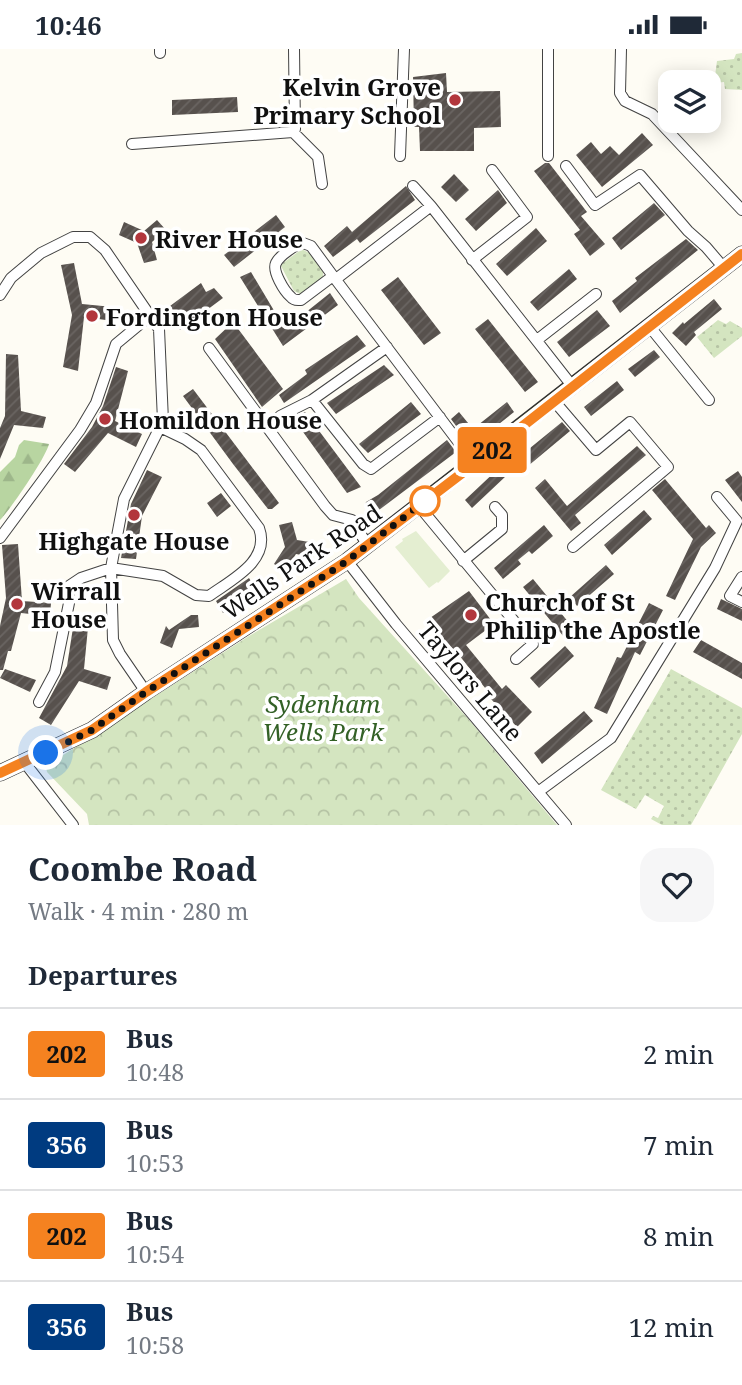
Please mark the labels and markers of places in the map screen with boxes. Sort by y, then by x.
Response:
place label: Kelvin Grove Primary School [253,70,442,131]
marker: Kelvin Grove Primary School [447,92,463,108]
place label: River House [155,222,303,255]
marker: River House [133,230,149,246]
place label: Fordington House [106,300,323,333]
marker: Fordington House [84,308,100,324]
place label: Homildon House [119,403,322,436]
marker: Homildon House [97,411,113,427]
unlabelled marker [410,486,440,516]
marker: Highgate House [126,507,142,523]
place label: Highgate House [39,524,229,557]
place label: Wirrall House [31,574,122,635]
place label: Church of St Philip the Apostle [485,585,701,646]
marker: Wirrall House [9,596,25,612]
marker: Church of St Philip the Apostle [463,607,479,623]

